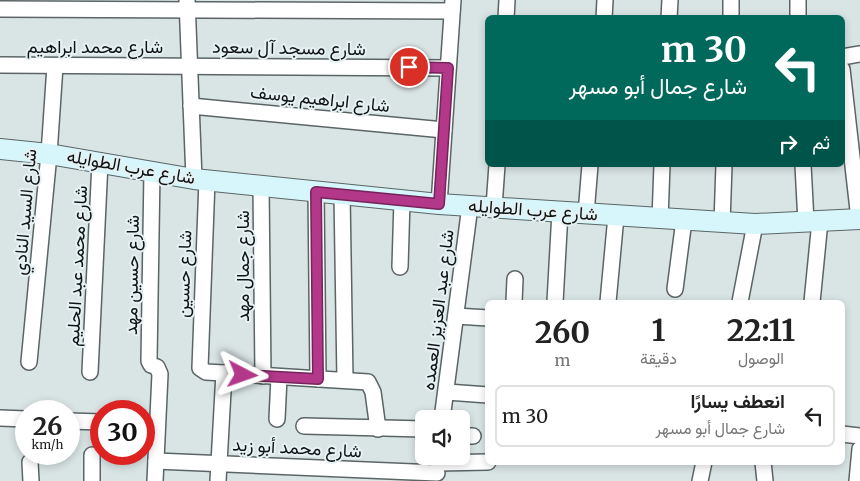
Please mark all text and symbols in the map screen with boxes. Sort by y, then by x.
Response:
text: 30 m [661,28,747,72]
street label: شارع محمد ابراهيم [27,35,163,59]
street label: شارع مسجد آل سعود [212,35,366,61]
icon: left [765,35,830,100]
pin [388,46,430,88]
icon: arrive [395,53,423,81]
text: شارع جمال أبو مسهر [569,72,747,100]
street label: شارع ابراهيم يوسف [249,80,391,118]
icon: right [774,130,802,158]
text: ثم [812,130,830,154]
street label: شارع عرب الطوايله [65,144,197,190]
street label: شارع السيد النادي [8,148,45,276]
street label: شارع محمد عبد الحليم [61,185,93,347]
street label: شارع عرب الطوايله [467,194,599,226]
street label: شارع جمال مهد [231,210,255,322]
street label: شارع حسين مهد [119,215,145,335]
street label: شارع عبد العزيز العمده [416,228,460,392]
street label: شارع حسين [170,230,198,318]
text: 1 [652,311,665,349]
text: 22:11 [727,311,795,349]
text: 260 [535,313,590,351]
position arrow [216,348,268,400]
text: دقيقة [640,348,677,368]
text: الوصول [738,348,784,368]
text: m [555,350,570,370]
text: انعطف يسارًا [691,389,785,413]
speed limit sign: 30 [90,400,155,465]
icon: left [800,402,828,430]
text: 30 m [502,404,548,428]
text: 26 [33,410,62,442]
map controls [415,410,470,465]
button: sound [415,410,470,465]
text: شارع جمال أبو مسهر [655,418,785,438]
street label: شارع محمد أبو زيد [232,433,362,463]
text: km/h [32,437,63,452]

